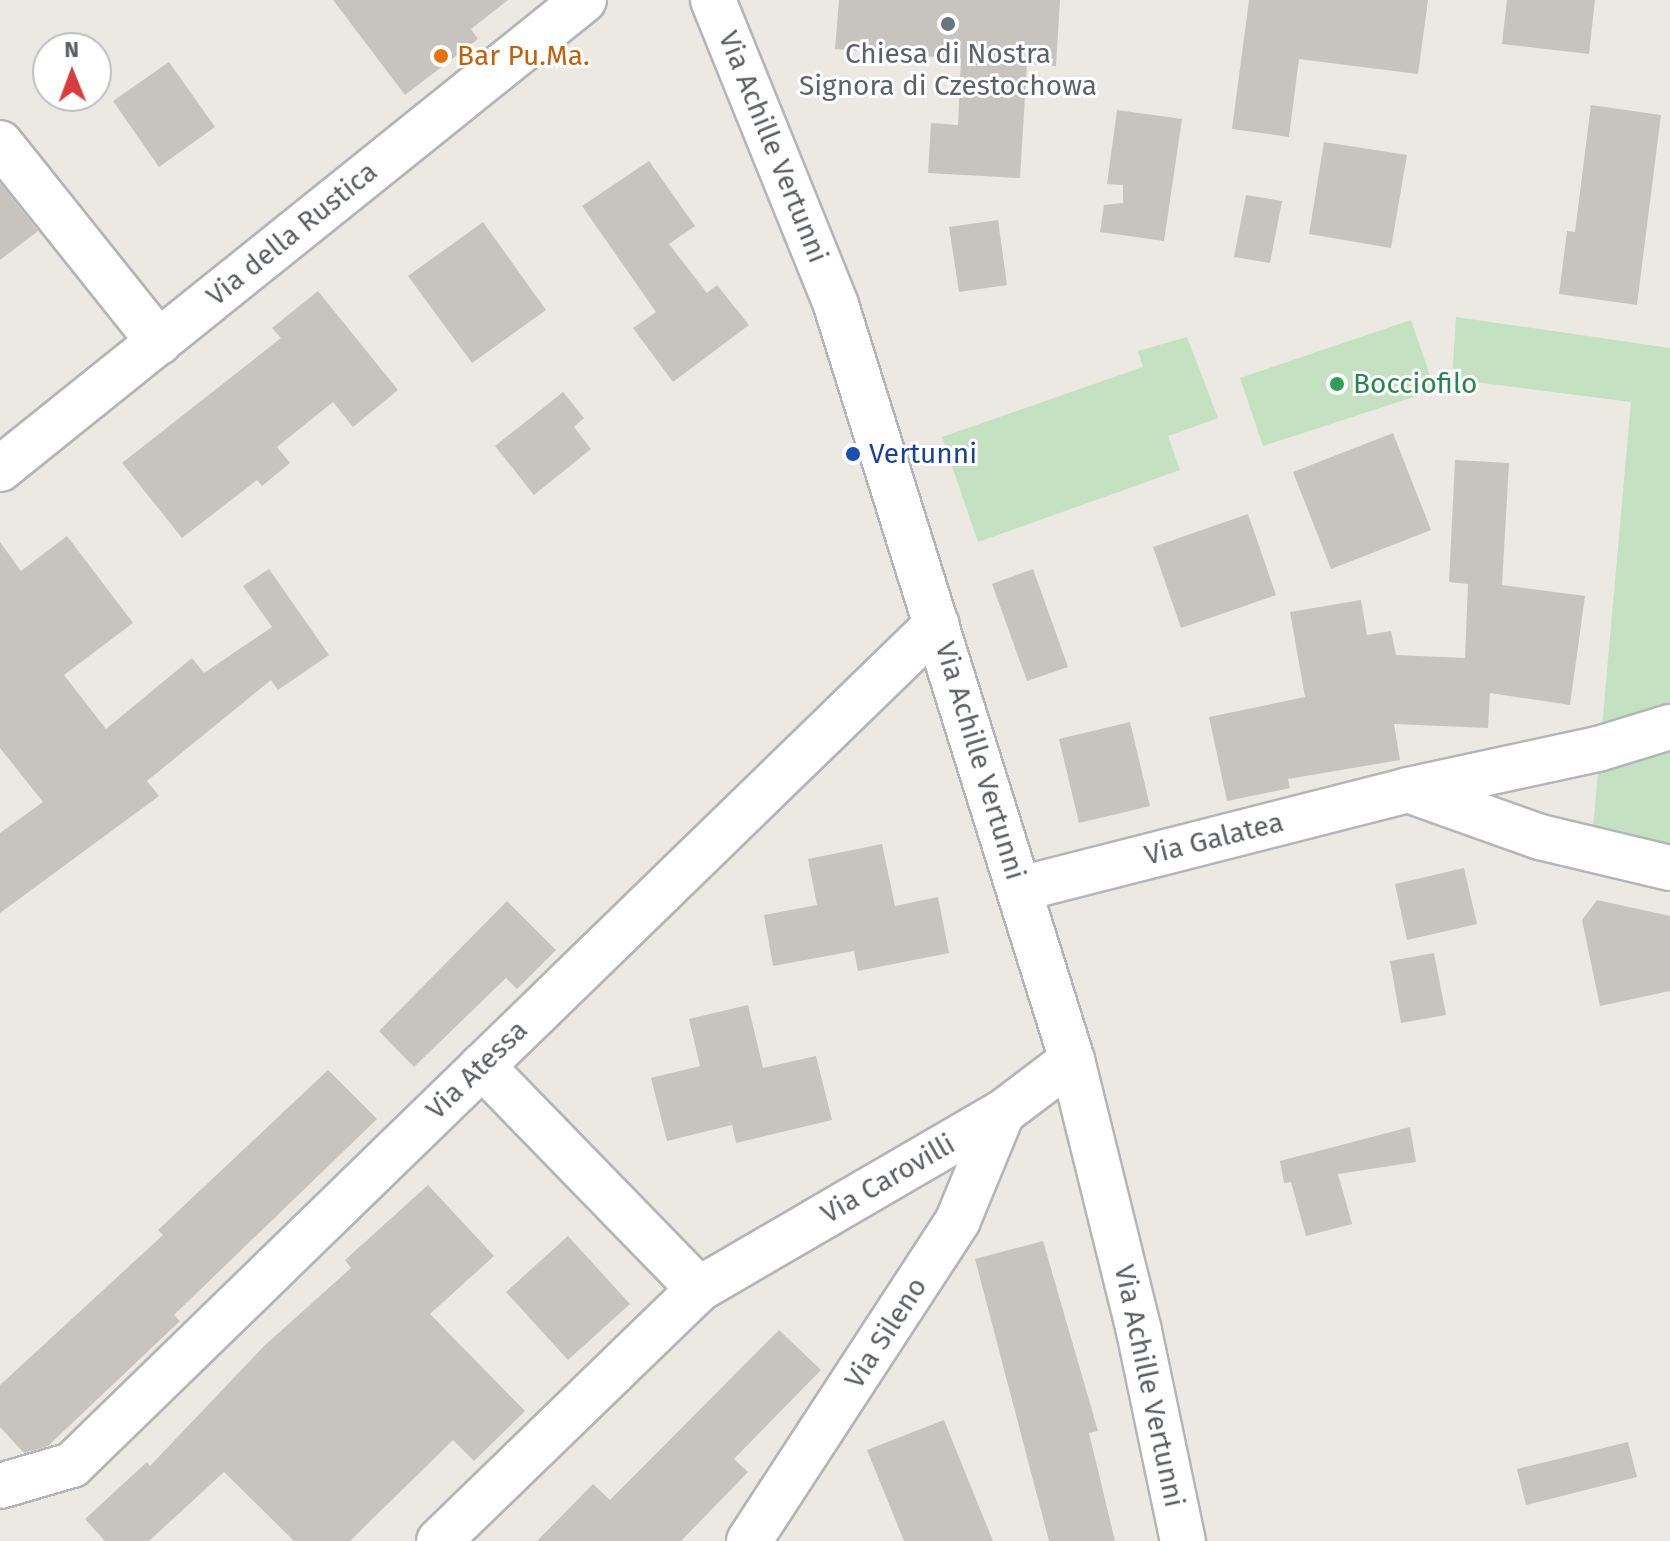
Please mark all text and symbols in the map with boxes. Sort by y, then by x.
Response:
marker: Chiesa di Nostra Signora di Czestochowa [939,15,957,33]
street label: Via Achille Vertunni [711,26,835,268]
north arrow [32,32,112,112]
text: N [64,36,79,63]
place label: Chiesa di Nostra Signora di Czestochowa [799,37,1097,103]
place label: Bar Pu.Ma. [457,39,590,73]
marker: Bar Pu.Ma. [432,47,450,65]
street label: Via della Rustica [200,155,384,313]
place label: Bocciofilo [1353,367,1477,401]
marker: Bocciofilo [1328,375,1346,393]
place label: Vertunni [869,437,977,471]
marker: Vertunni [844,445,862,463]
street label: Via Achille Vertunni [928,638,1032,884]
street label: Via Galatea [1141,806,1287,872]
street label: Via Atessa [419,1013,535,1127]
street label: Via Carovilli [815,1127,961,1231]
street label: Via Achille Vertunni [1107,1262,1191,1510]
street label: Via Sileno [838,1271,934,1395]

